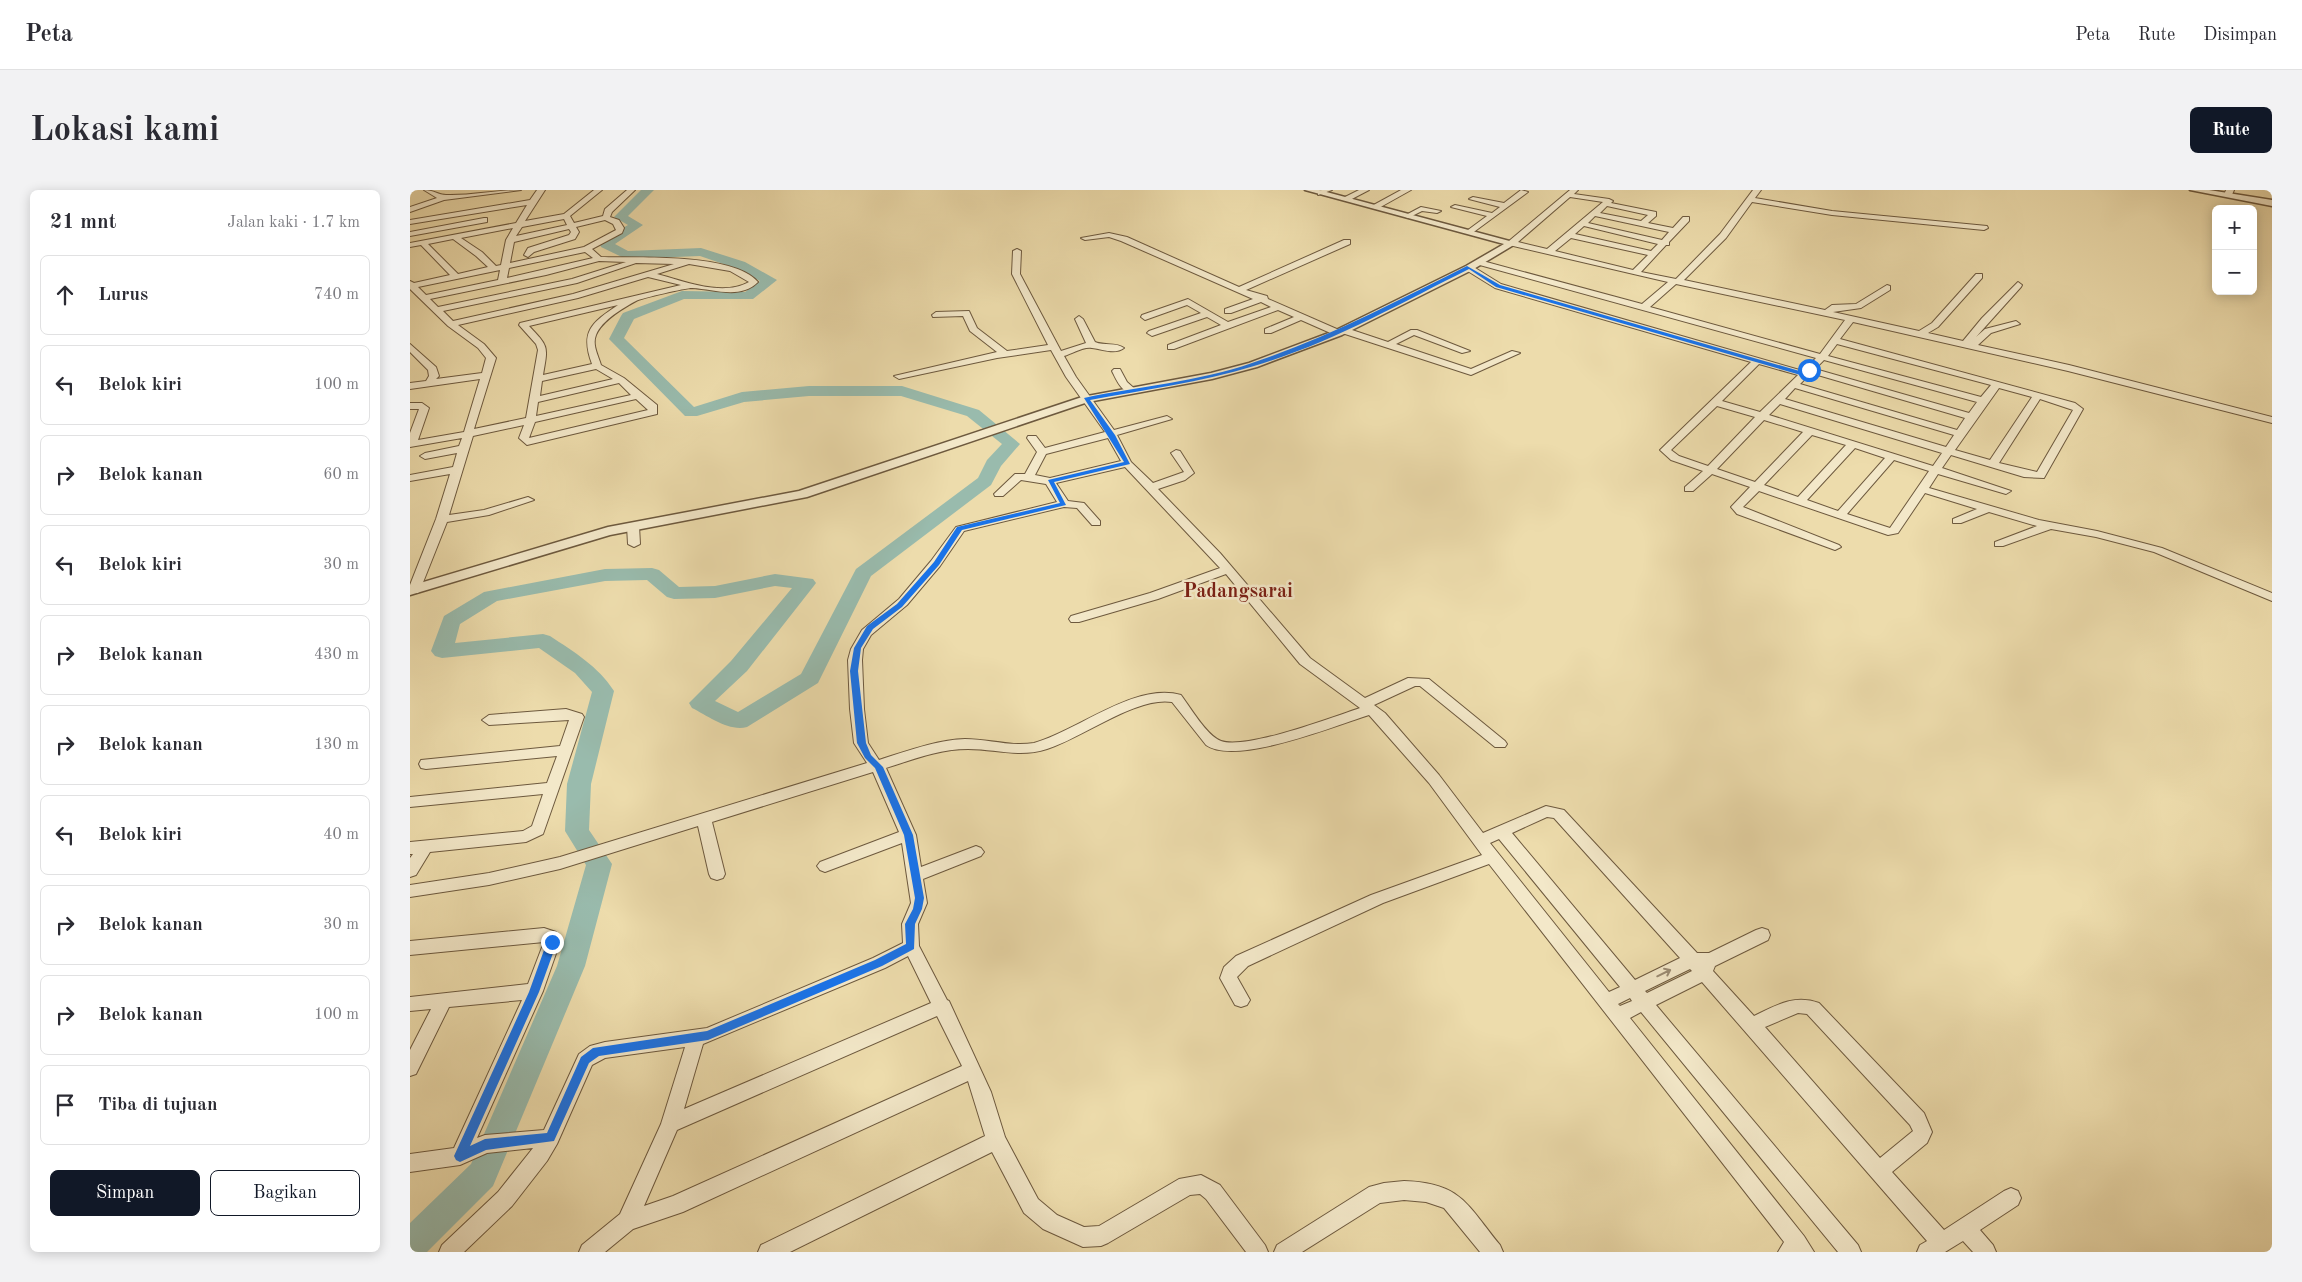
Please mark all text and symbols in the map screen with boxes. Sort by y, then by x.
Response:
text: Peta [25,23,73,47]
text: Peta [2075,26,2110,44]
text: Rute [2138,26,2175,44]
text: Disimpan [2203,26,2277,44]
button: Rute [2190,107,2272,153]
text: Lokasi kami [30,113,219,148]
map controls [2212,205,2257,295]
button: + [2212,205,2257,250]
text: 21 mnt [50,212,116,233]
text: Jalan kaki · 1.7 km [227,215,360,231]
button: − [2212,250,2257,295]
icon: ahead [51,281,79,309]
text: Lurus [98,286,148,305]
text: 740 m [314,287,359,303]
route start [1798,359,1821,382]
icon: left [51,371,79,399]
text: Belok kiri [98,376,182,395]
text: 100 m [314,377,359,393]
icon: right [51,461,79,489]
text: Belok kanan [98,466,203,485]
text: 60 m [323,467,359,483]
icon: left [51,551,79,579]
text: Belok kiri [98,556,182,575]
text: 30 m [323,557,359,573]
district label: Padangsarai [1183,582,1293,602]
icon: right [51,641,79,669]
text: Belok kanan [98,646,203,665]
text: 430 m [314,647,359,663]
icon: right [51,731,79,759]
text: Belok kanan [98,736,203,755]
text: 130 m [314,737,359,753]
icon: left [51,821,79,849]
text: Belok kiri [98,826,182,845]
text: 40 m [323,827,359,843]
icon: right [51,911,79,939]
text: Belok kanan [98,916,203,935]
text: 30 m [323,917,359,933]
route end [541,931,564,954]
one-way arrow [1656,968,1671,977]
icon: right [51,1001,79,1029]
text: Belok kanan [98,1006,203,1025]
text: 100 m [314,1007,359,1023]
icon: arrive [51,1091,79,1119]
text: Tiba di tujuan [98,1096,218,1115]
button: Simpan [50,1170,200,1216]
button: Bagikan [210,1170,360,1216]

